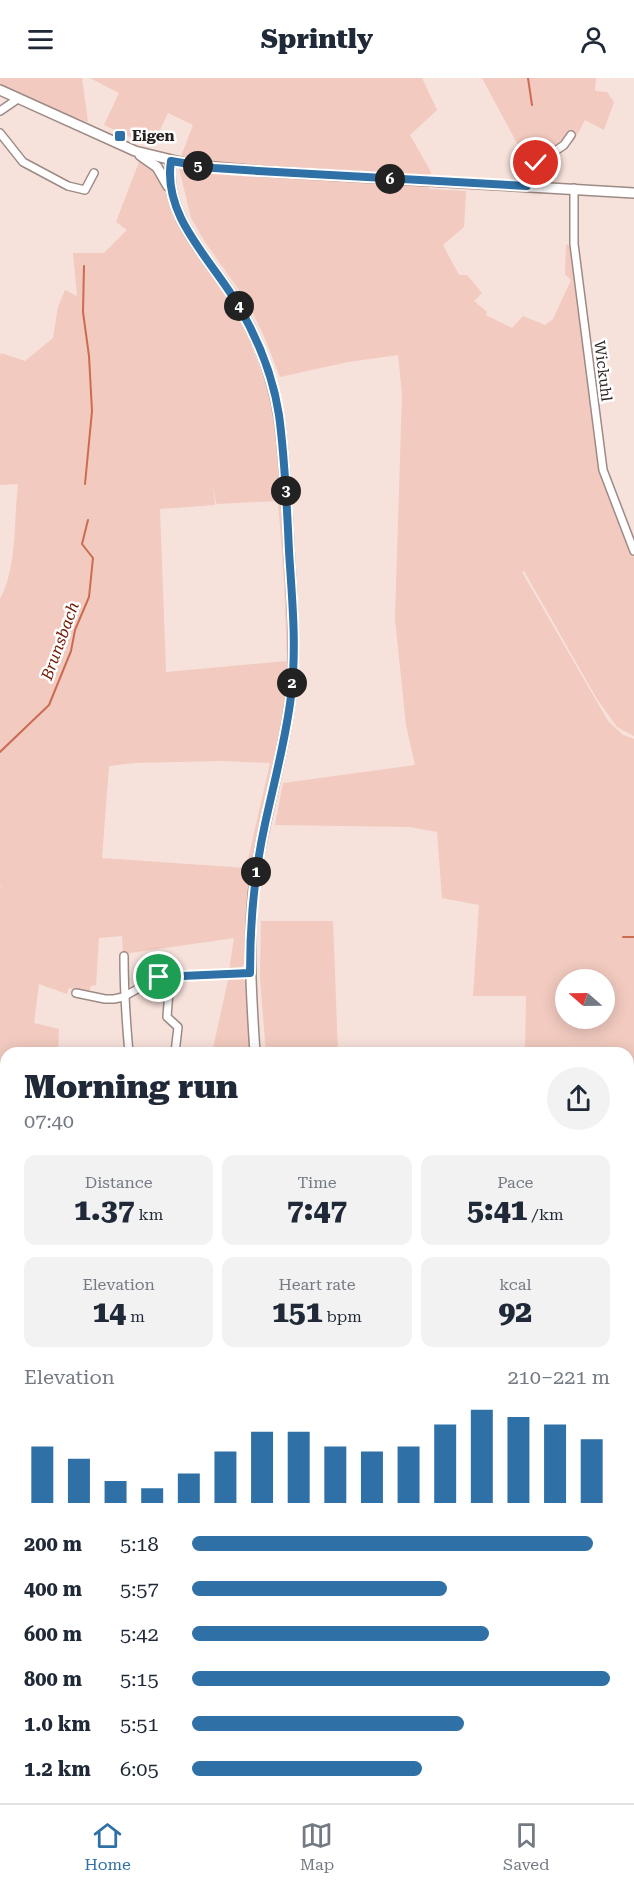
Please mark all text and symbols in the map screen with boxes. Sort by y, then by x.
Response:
icon: menu [24,23,57,56]
text: Sprintly [261,23,373,55]
icon: person [577,23,610,56]
place label: Eigen [132,127,175,145]
marker: Eigen [113,129,127,143]
pin [510,137,561,188]
icon: check [519,146,552,179]
pin: 5 [183,151,213,181]
text: 5 [194,156,202,175]
pin: 6 [375,164,405,194]
text: 6 [386,169,394,188]
pin: 4 [224,291,254,321]
text: 4 [235,296,243,315]
street label: Wickuhl [590,340,616,403]
pin: 3 [271,476,301,506]
text: 3 [282,481,290,500]
water label: Brunsbach [37,599,83,684]
pin: 2 [277,668,307,698]
text: 2 [288,673,296,692]
pin: 1 [241,857,271,887]
text: 1 [252,862,260,881]
pin [133,951,184,1002]
icon: arrive [142,960,175,993]
north arrow [555,969,615,1029]
map controls [555,969,615,1029]
text: Morning run [24,1067,238,1106]
button: share [547,1067,610,1130]
text: 07:40 [24,1109,74,1133]
text: Distance [85,1173,153,1192]
text: Time [297,1173,337,1192]
text: Pace [497,1173,533,1192]
text: 1.37 [74,1192,134,1227]
text: 7:47 [287,1192,347,1227]
text: 5:41 [467,1192,527,1227]
text: km [134,1205,163,1224]
text: /km [527,1205,564,1224]
text: Elevation [82,1275,155,1294]
text: Heart rate [279,1275,355,1294]
text: kcal [499,1275,531,1294]
text: 14 [93,1294,126,1329]
text: 151 [272,1294,322,1329]
text: 92 [499,1294,532,1329]
text: m [126,1307,145,1326]
text: bpm [322,1307,362,1326]
text: Elevation [24,1365,115,1389]
text: 210–221 m [507,1365,610,1389]
text: 200 m [24,1532,82,1556]
text: 5:18 [120,1532,159,1556]
text: 400 m [24,1577,82,1601]
text: 5:57 [120,1577,159,1601]
text: 600 m [24,1622,82,1646]
text: 5:42 [120,1622,159,1646]
text: 800 m [24,1667,82,1691]
text: 5:15 [120,1667,159,1691]
text: 1.0 km [24,1712,91,1736]
text: 5:51 [120,1712,159,1736]
text: 1.2 km [24,1757,91,1781]
text: 6:05 [120,1757,159,1781]
tab: Home [85,1819,131,1874]
tab: Map [300,1819,334,1874]
tab: Saved [503,1819,550,1874]

